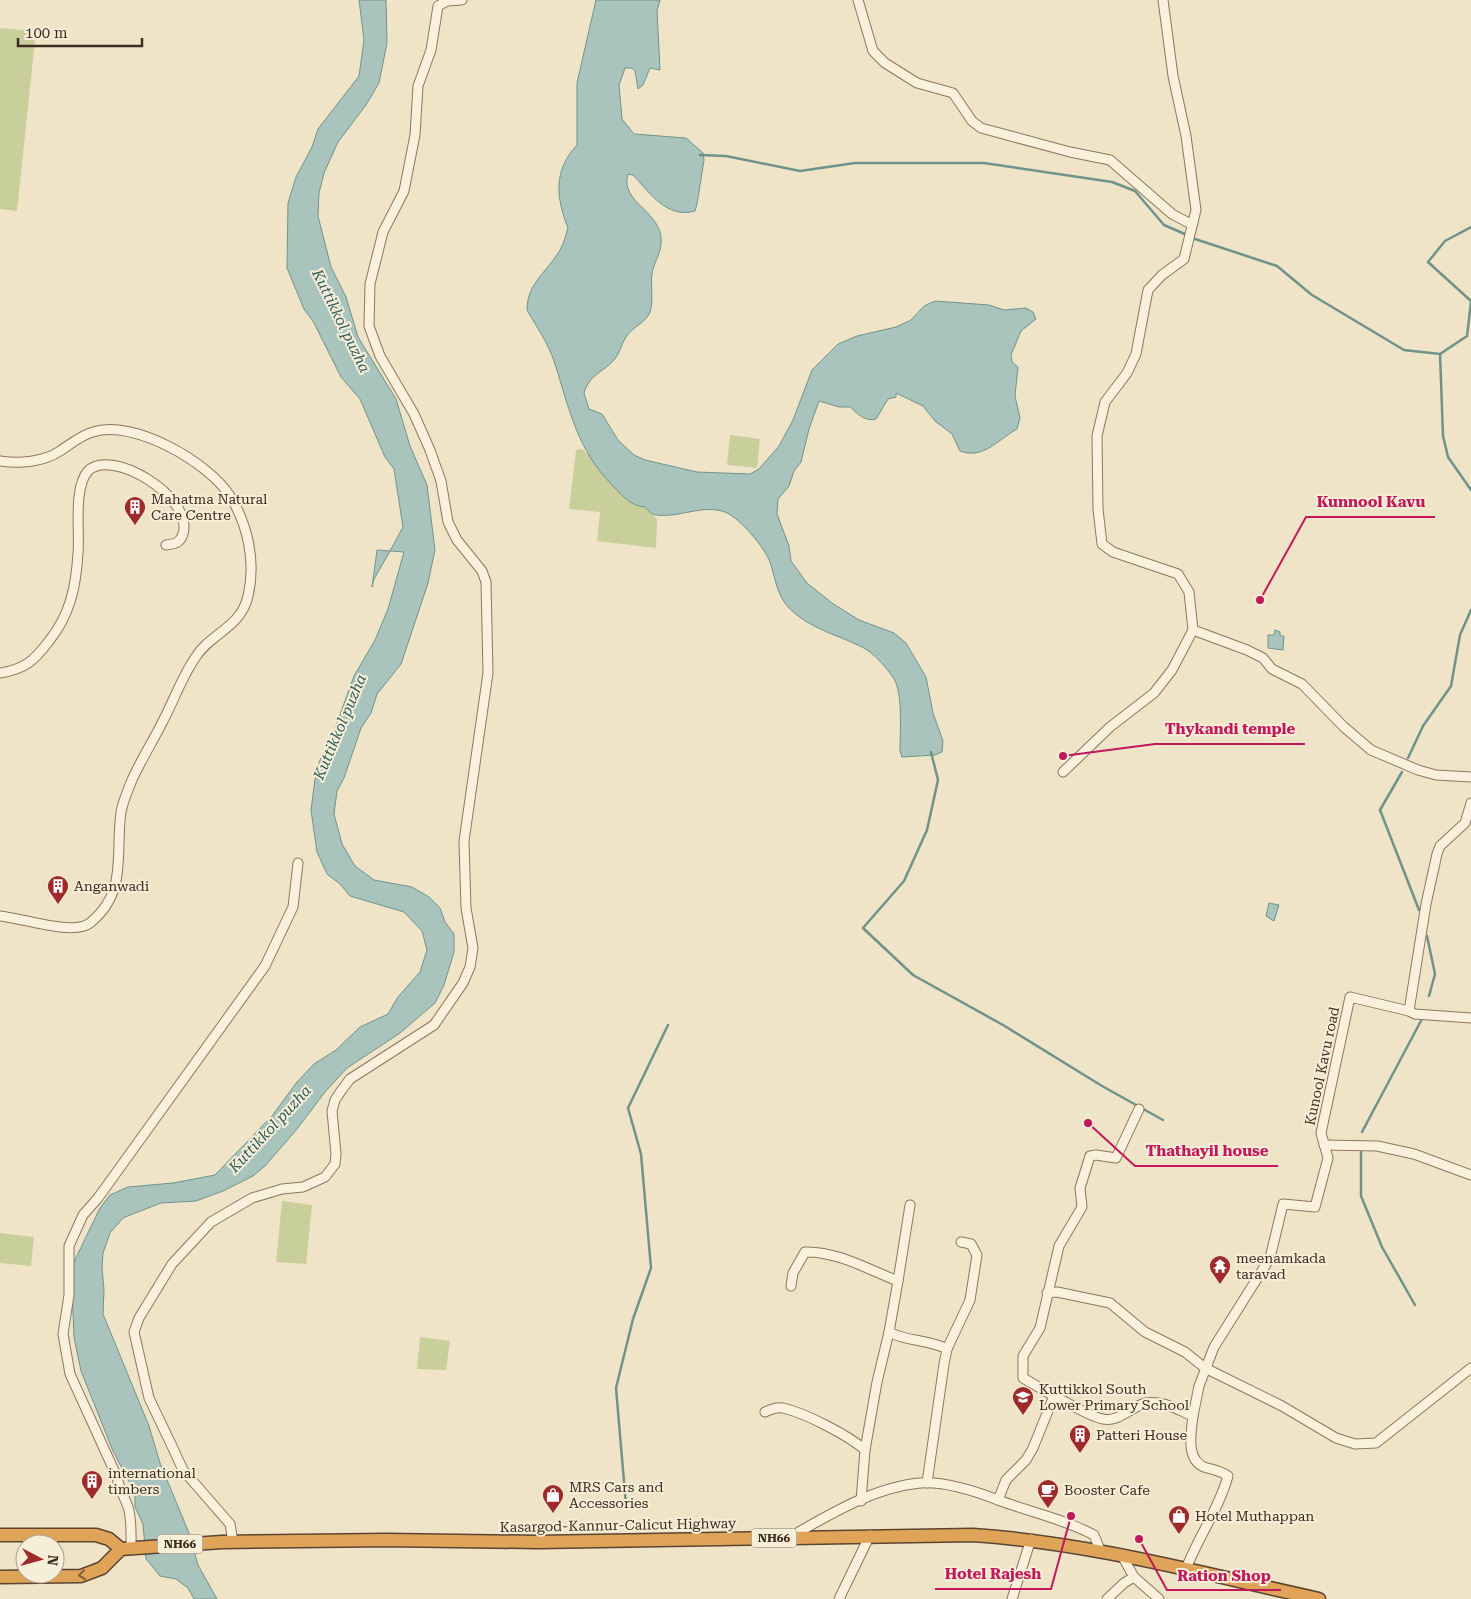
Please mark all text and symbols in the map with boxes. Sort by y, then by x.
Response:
scale bar [18,15,141,47]
text: 100 m [25,24,68,42]
water label: Kuttikkol puzha [308,266,374,376]
callout: Kunnool Kavu [1306,487,1435,517]
place label: Mahatma Natural Care Centre [151,491,268,523]
text: Kunnool Kavu [1317,493,1425,511]
building icon: Mahatma Natural Care Centre [123,495,147,526]
water label: Kuttikkol puzha [309,672,370,783]
callout: Thykandi temple [1155,714,1305,744]
text: Thykandi temple [1165,720,1296,738]
building icon: Anganwadi [46,874,70,905]
place label: Anganwadi [74,878,150,894]
street label: Kunool Kavu road [1302,1005,1342,1127]
water label: Kuttikkol puzha [224,1082,315,1177]
callout: Thathayil house [1135,1136,1278,1166]
text: Thathayil house [1145,1142,1269,1160]
place label: meenamkada taravad [1236,1250,1326,1282]
temple icon: meenamkada taravad [1208,1254,1232,1285]
place label: Kuttikkol South Lower Primary School [1039,1381,1190,1413]
school or university icon: Kuttikkol South Lower Primary School [1011,1385,1035,1416]
building icon: Patteri House [1068,1423,1092,1454]
place label: Patteri House [1096,1427,1187,1443]
place label: international timbers [108,1465,196,1497]
building icon: international timbers [80,1469,104,1500]
cafe icon: Booster Cafe [1036,1478,1060,1509]
place label: MRS Cars and Accessories [569,1479,664,1511]
place label: Booster Cafe [1064,1482,1150,1498]
shop icon: MRS Cars and Accessories [541,1483,565,1514]
shop icon: Hotel Muthappan [1167,1504,1191,1535]
place label: Hotel Muthappan [1195,1508,1314,1524]
street label: Kasargod-Kannur-Calicut Highway [500,1515,737,1535]
road number: NH66 [752,1529,796,1548]
north arrow [15,1534,65,1584]
road number: NH66 [158,1535,202,1554]
text: N [44,1554,61,1567]
callout: Hotel Rajesh [935,1559,1051,1589]
callout: Ration Shop [1167,1560,1281,1590]
text: Hotel Rajesh [945,1565,1041,1583]
text: Ration Shop [1177,1567,1271,1585]
one-way arrow [77,1569,85,1580]

